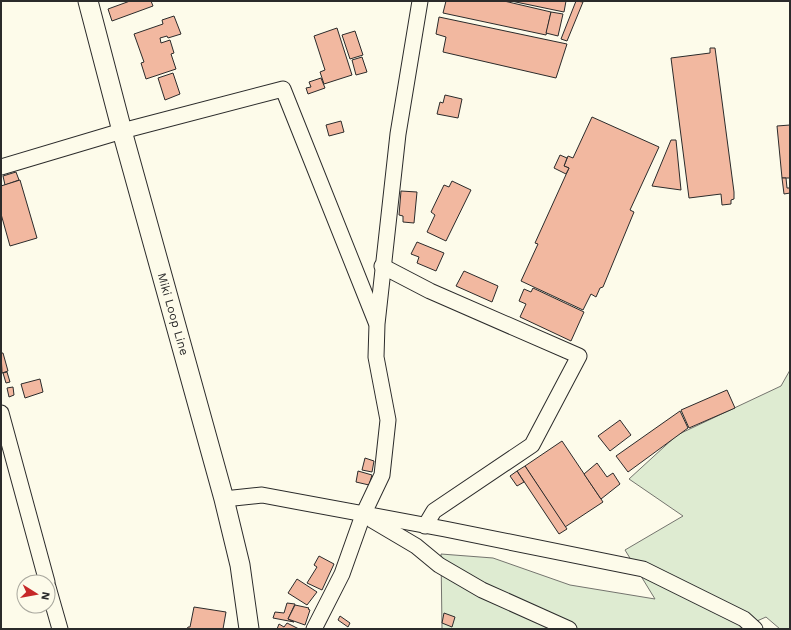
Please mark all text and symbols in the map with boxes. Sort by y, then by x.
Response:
street label: Miki Loop Line [155,271,191,357]
north arrow [16,574,56,614]
text: N [38,591,52,601]

